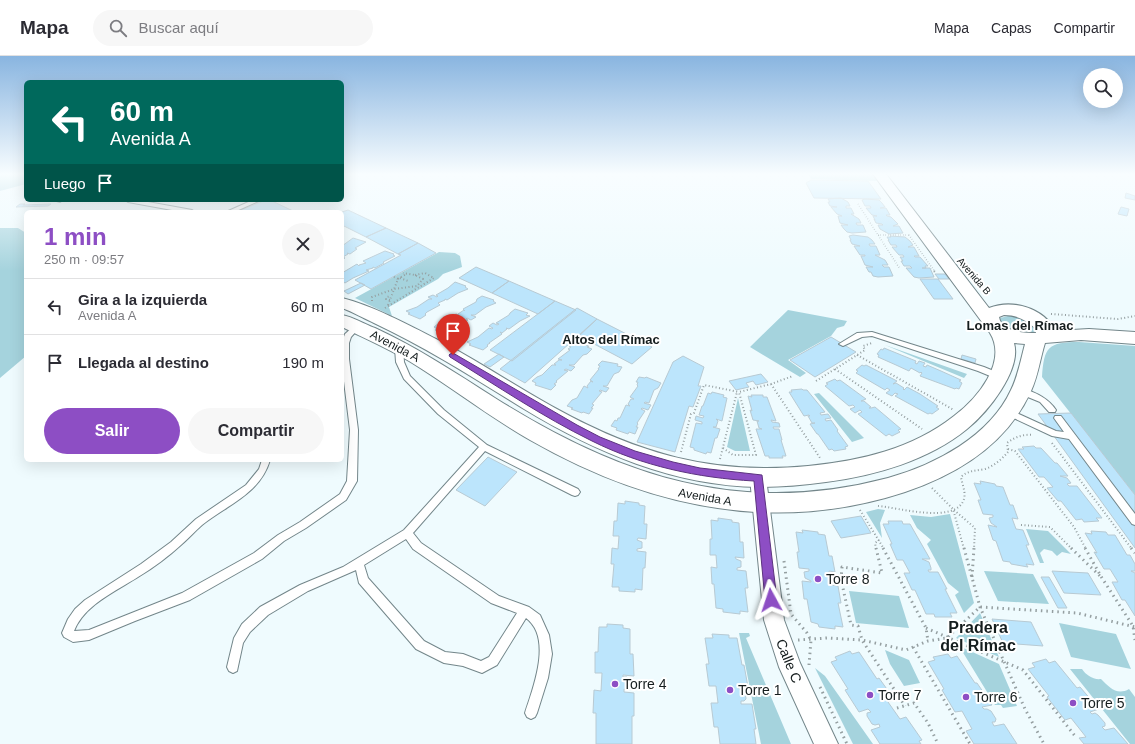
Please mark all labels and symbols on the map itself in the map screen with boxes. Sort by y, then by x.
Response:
street label: Avenida B [955,255,993,297]
pin [436,314,470,355]
district label: Lomas del Rímac [967,318,1073,333]
street label: Avenida A [368,327,422,365]
district label: Altos del Rímac [562,332,660,347]
street label: Avenida A [677,485,733,509]
place label: Torre 8 [826,571,870,587]
marker: Torre 8 [813,574,823,584]
position arrow [750,579,792,621]
district label: Pradera del Rímac [940,619,1016,654]
street label: Calle C [773,637,805,685]
place label: Torre 4 [623,676,667,692]
marker: Torre 4 [610,679,620,689]
place label: Torre 1 [738,682,782,698]
marker: Torre 1 [725,685,735,695]
place label: Torre 7 [878,687,922,703]
place label: Torre 6 [974,689,1018,705]
marker: Torre 7 [865,690,875,700]
marker: Torre 6 [961,692,971,702]
place label: Torre 5 [1081,695,1125,711]
marker: Torre 5 [1068,698,1078,708]

